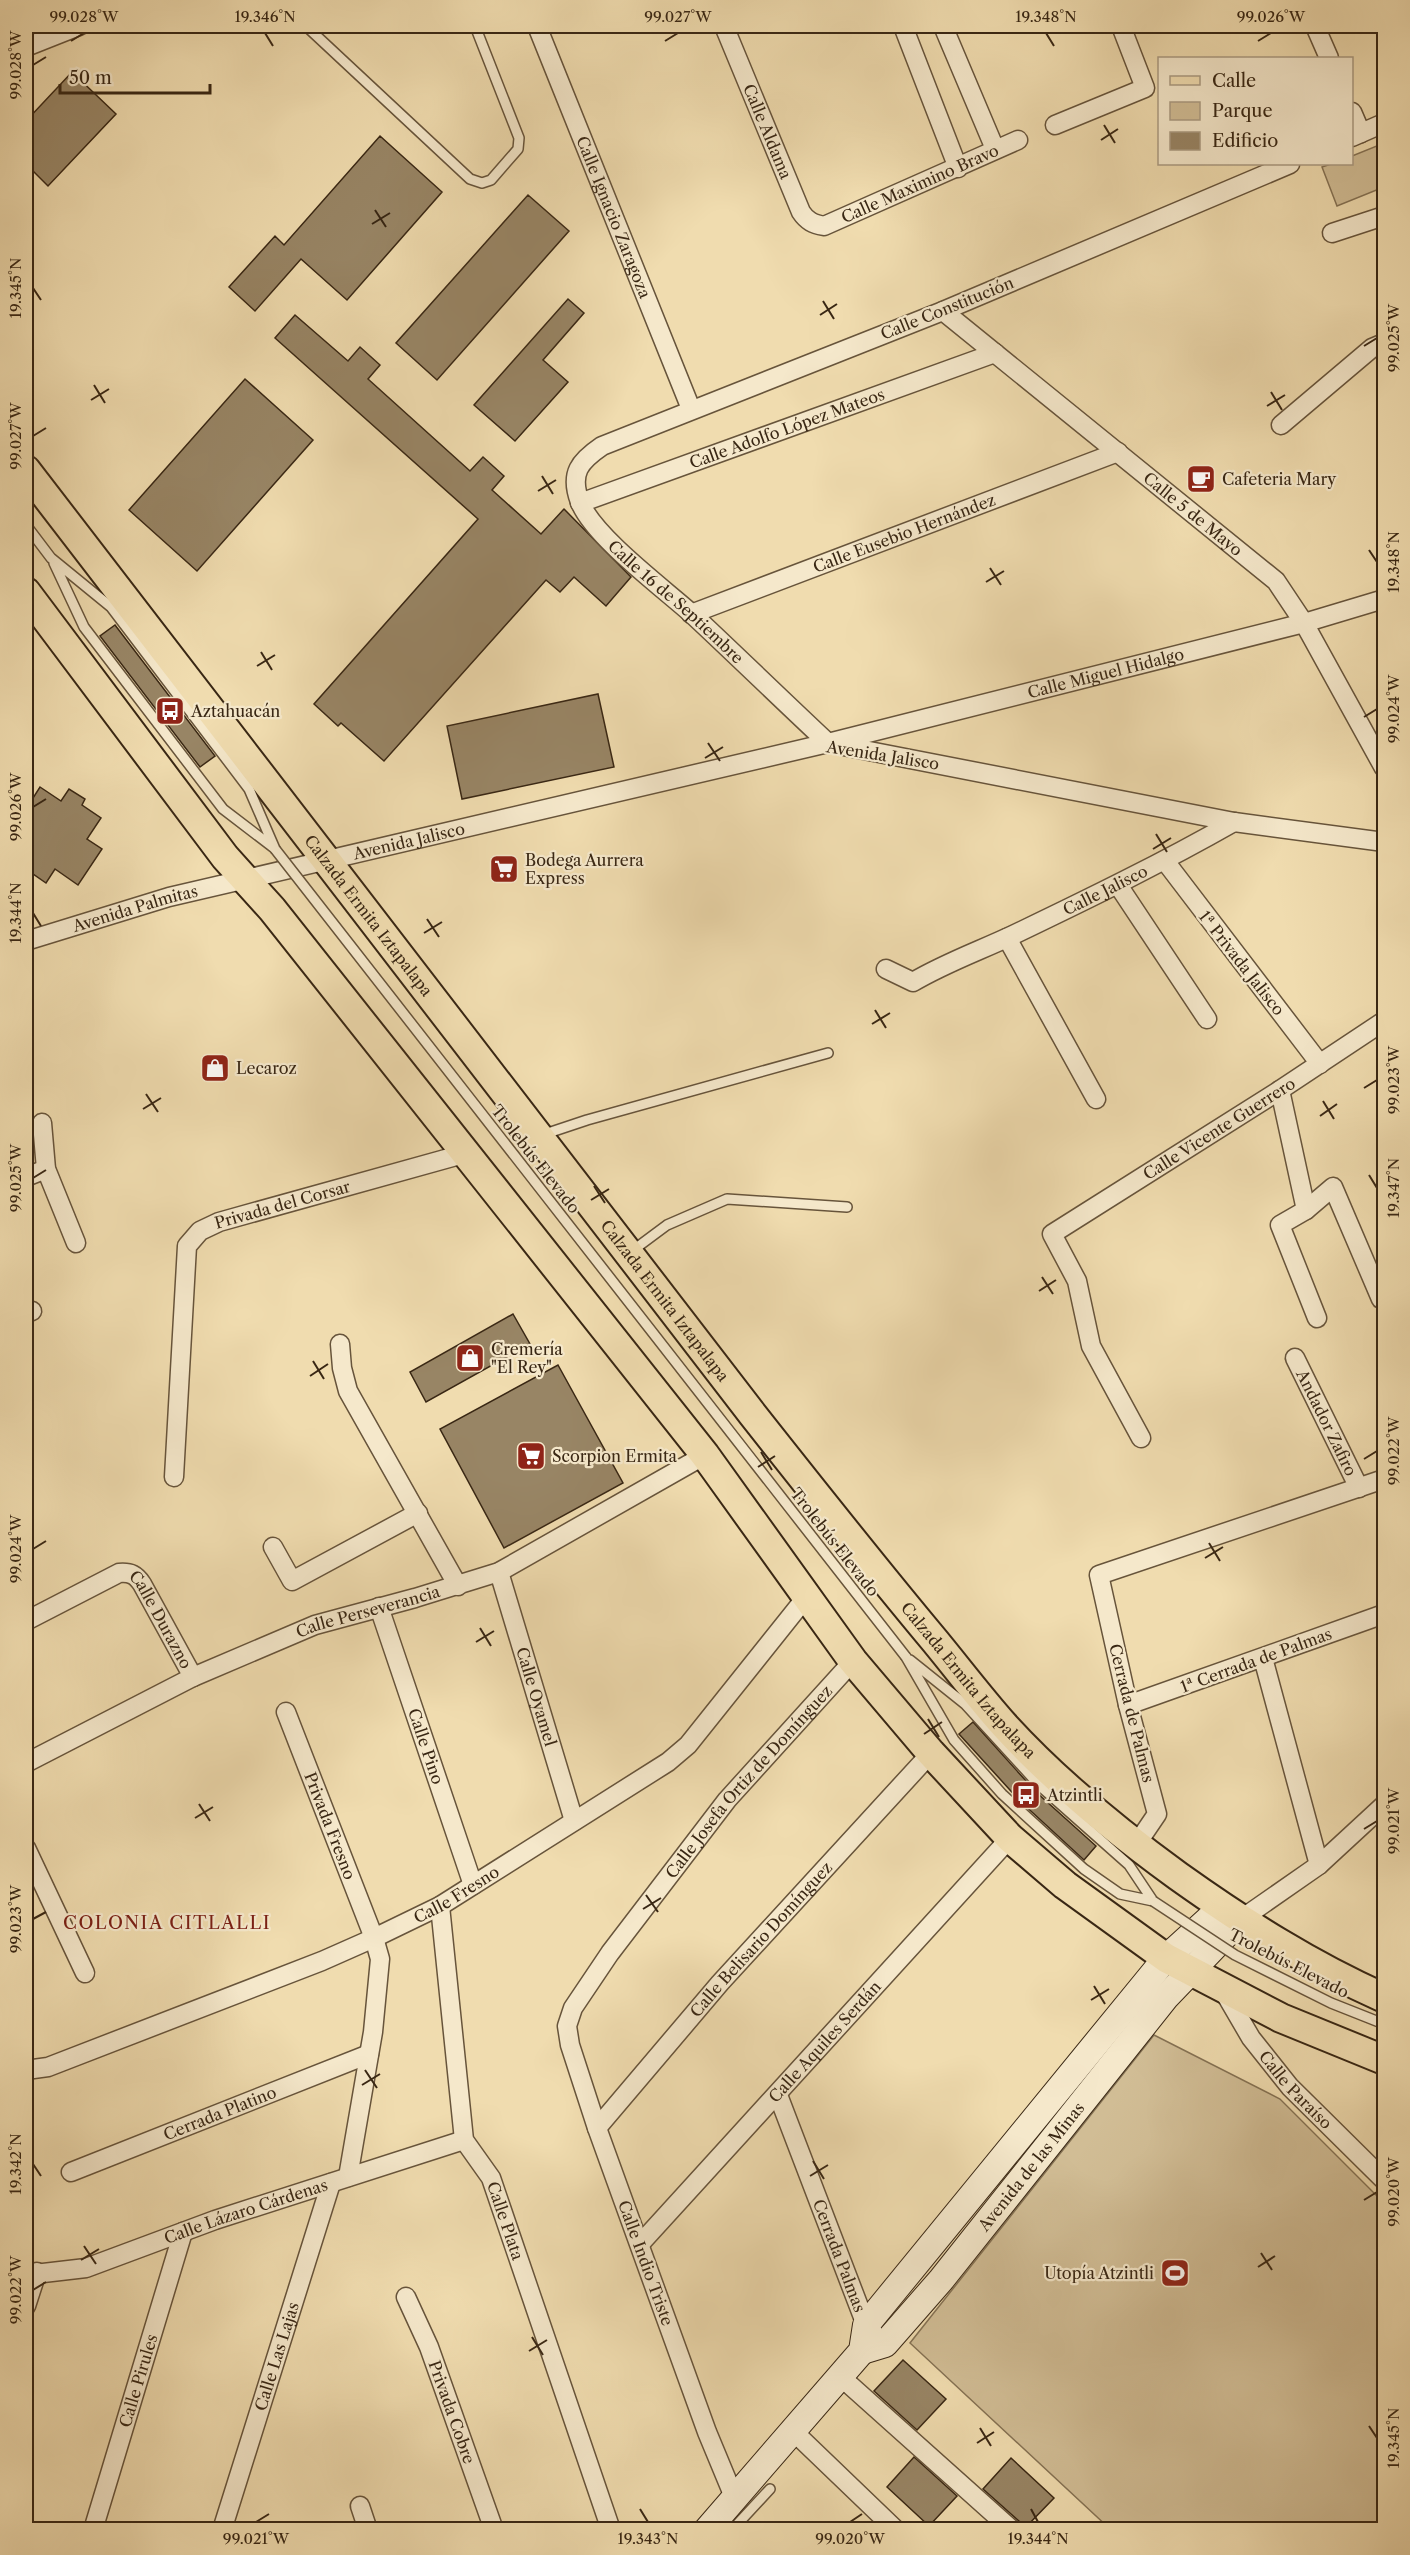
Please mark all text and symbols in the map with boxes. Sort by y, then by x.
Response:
text: 99.028°W [50,7,119,26]
text: 19.346°N [234,7,296,26]
text: 99.027°W [644,7,712,26]
text: 19.348°N [1015,7,1077,26]
text: 99.026°W [1237,7,1306,26]
text: 99.028°W [6,30,25,100]
scale bar [60,57,210,95]
legend [1158,57,1353,165]
text: 50 m [69,67,112,89]
text: Calle [1212,70,1256,92]
street label: Calle Aldama [739,81,796,182]
text: Parque [1212,100,1273,122]
text: Edificio [1212,130,1278,152]
street label: Calle Ignacio Zaragoza [572,133,656,302]
street label: Calle Maximino Bravo [838,140,1002,227]
text: 19.345°N [6,258,25,318]
street label: Calle Constitución [878,272,1016,344]
text: 99.025°W [1384,303,1403,372]
street label: Calle Adolfo López Mateos [687,384,887,473]
text: 99.027°W [6,402,25,470]
cafe icon: Cafeteria Mary [1185,463,1217,495]
street label: Calle 5 de Mayo [1139,468,1247,560]
place label: Cafeteria Mary [1222,469,1337,489]
street label: Calle Eusebio Hernández [810,489,998,577]
text: 19.348°N [1384,531,1403,593]
street label: Calle 16 de Septiembre [604,536,748,668]
street label: Calle Miguel Hidalgo [1025,644,1186,702]
text: 99.024°W [1384,674,1403,743]
bus stop icon: Aztahuacán [154,695,186,727]
place label: Aztahuacán [190,701,280,721]
street label: Avenida Jalisco [824,736,941,774]
text: 99.026°W [6,772,25,841]
street label: Avenida Jalisco [350,818,467,864]
street label: Calzada Ermita Iztapalapa [300,831,437,1001]
place label: Bodega Aurrera Express [525,850,644,888]
supermarket icon: Bodega Aurrera Express [488,853,520,885]
street label: Calle Jalisco [1059,860,1151,919]
street label: Avenida Palmitas [69,881,200,936]
text: 19.344°N [6,882,25,944]
street label: 1ª Privada Jalisco [1195,907,1289,1019]
text: 99.023°W [1384,1045,1403,1114]
shop icon: Lecaroz [199,1052,231,1084]
place label: Lecaroz [236,1058,297,1078]
street label: Calle Vicente Guerrero [1139,1073,1299,1184]
street label: Trolebús Elevado [487,1101,585,1217]
text: 99.025°W [6,1143,25,1212]
text: 19.347°N [1384,1158,1403,1218]
street label: Privada del Corsar [212,1176,353,1233]
street label: Calzada Ermita Iztapalapa [597,1216,734,1386]
place label: Cremería "El Rey" [491,1339,563,1377]
shop icon: Cremería "El Rey" [454,1342,486,1374]
street label: Andador Zafiro [1292,1365,1361,1479]
text: 99.022°W [1384,1416,1403,1485]
supermarket icon: Scorpion Ermita [515,1440,547,1472]
place label: Scorpion Ermita [552,1446,678,1466]
street label: Trolebús Elevado [786,1484,884,1600]
text: 99.024°W [6,1514,25,1583]
street label: Calle Durazno [125,1566,197,1672]
street label: Calle Perseverancia [293,1581,443,1642]
street label: Calzada Ermita Iztapalapa [897,1598,1041,1763]
street label: 1ª Cerrada de Palmas [1177,1623,1335,1697]
street label: Cerrada de Palmas [1105,1642,1159,1784]
street label: Calle Oyamel [512,1645,561,1749]
street label: Calle Josefa Ortiz de Domínguez [661,1681,836,1882]
street label: Calle Pino [404,1706,448,1787]
street label: Privada Fresno [300,1769,360,1882]
bus stop icon: Atzintli [1010,1779,1042,1811]
place label: Atzintli [1046,1785,1103,1805]
text: 99.021°W [1384,1787,1403,1854]
street label: Calle Belisario Domínguez [686,1857,836,2021]
street label: Calle Fresno [410,1861,503,1927]
text: 99.023°W [6,1884,25,1953]
district label: COLONIA CITLALLI [63,1912,271,1934]
street label: Trolebús Elevado [1226,1924,1353,2002]
street label: Calle Aquiles Serdán [764,1977,885,2106]
street label: Calle Paraíso [1255,2047,1337,2133]
street label: Cerrada Platino [160,2082,279,2144]
street label: Avenida de las Minas [973,2098,1089,2236]
text: 19.342°N [6,2133,25,2195]
text: 99.020°W [1384,2157,1403,2227]
street label: Calle Lázaro Cárdenas [161,2174,330,2248]
street label: Calle Plata [483,2179,528,2263]
street label: Cerrada Palmas [809,2196,870,2315]
street label: Calle Indio Triste [614,2198,678,2328]
text: 99.022°W [6,2255,25,2324]
sports icon: Utopía Atzintli [1159,2257,1191,2289]
place label: Utopía Atzintli [1044,2263,1154,2283]
street label: Calle Las Lajas [250,2300,303,2413]
street label: Calle Pirules [115,2332,162,2430]
street label: Privada Cobre [425,2358,480,2466]
text: 19.345°N [1384,2408,1403,2468]
text: 99.021°W [223,2529,290,2548]
text: 19.343°N [618,2529,678,2548]
text: 99.020°W [815,2529,885,2548]
text: 19.344°N [1007,2529,1069,2548]

